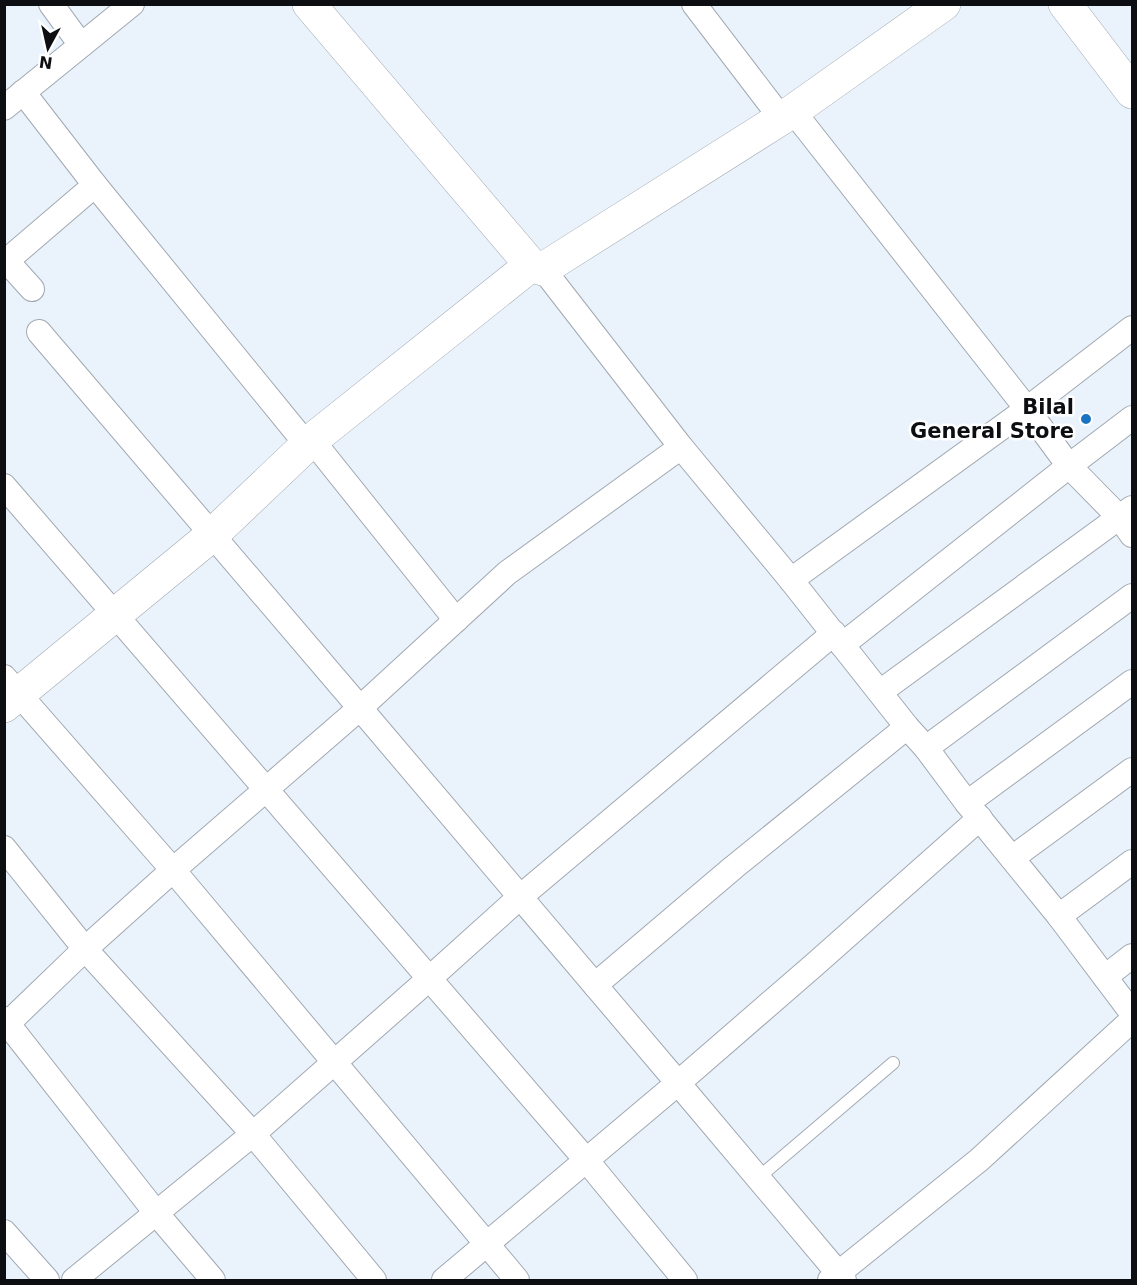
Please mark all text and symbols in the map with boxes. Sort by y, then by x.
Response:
north arrow [18,18,78,78]
text: N [38,52,54,73]
place label: Bilal General Store [910,395,1074,443]
marker: Bilal General Store [1079,412,1093,426]

